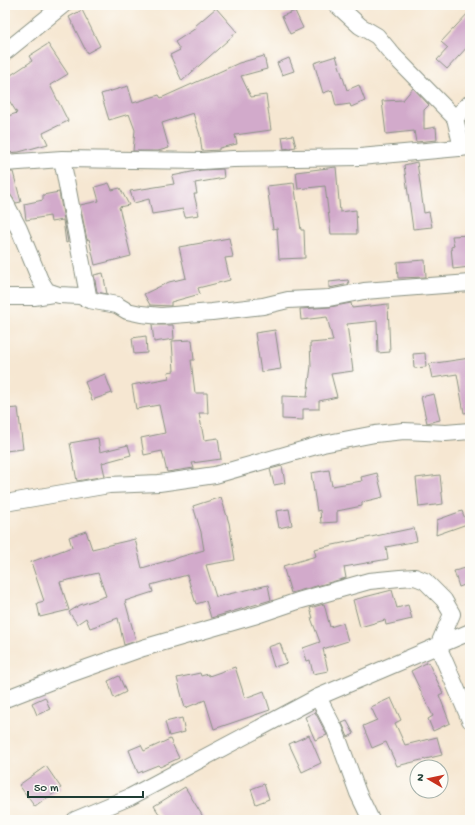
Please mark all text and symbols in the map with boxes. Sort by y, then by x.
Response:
north arrow [409,759,449,799]
scale bar [28,773,143,799]
text: N [415,773,428,782]
text: 50 m [34,782,59,796]

